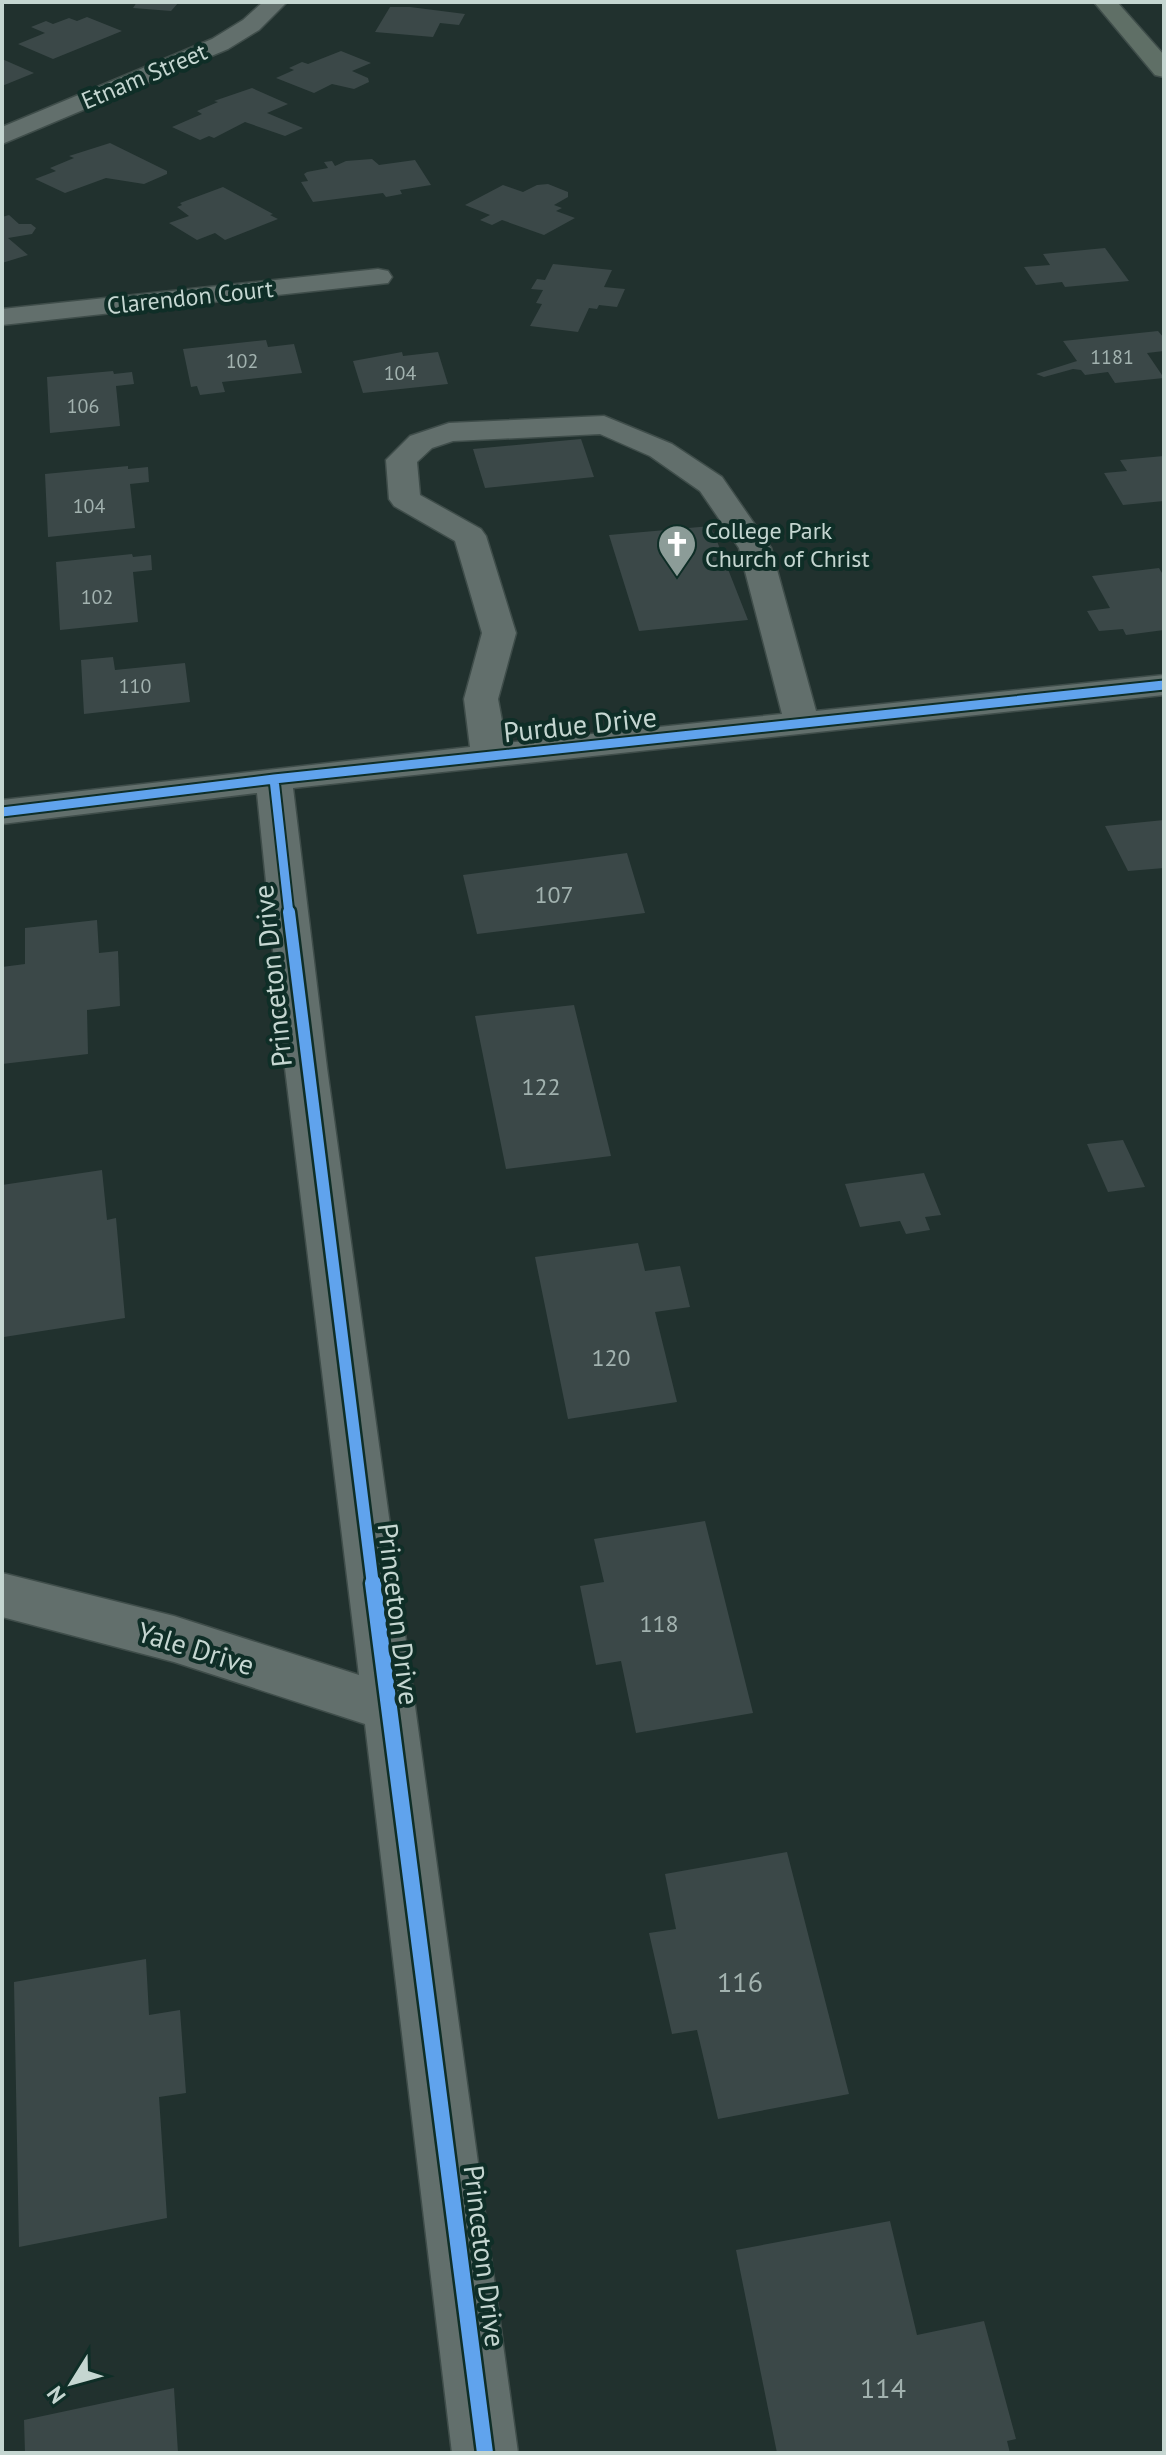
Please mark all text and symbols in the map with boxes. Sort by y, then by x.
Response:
street label: Etnam Street [77,36,211,116]
street label: Clarendon Court [105,273,275,321]
house number: 1181 [1090,344,1134,370]
house number: 102 [226,348,258,374]
house number: 104 [384,360,416,386]
house number: 106 [67,393,99,419]
house number: 104 [73,493,105,519]
place label: College Park Church of Christ [705,515,870,574]
church icon: College Park Church of Christ [656,523,698,578]
house number: 102 [81,584,113,610]
house number: 110 [119,673,151,699]
street label: Purdue Drive [502,698,658,750]
house number: 107 [534,879,574,910]
street label: Princeton Drive [244,883,300,1069]
house number: 122 [521,1071,561,1102]
house number: 120 [591,1342,631,1373]
street label: Princeton Drive [369,1521,429,1707]
house number: 118 [639,1608,679,1639]
street label: Yale Drive [133,1613,259,1683]
house number: 116 [717,1963,763,2000]
street label: Princeton Drive [455,2163,515,2349]
north arrow [32,2343,112,2423]
house number: 114 [860,2369,906,2406]
text: N [40,2381,72,2409]

